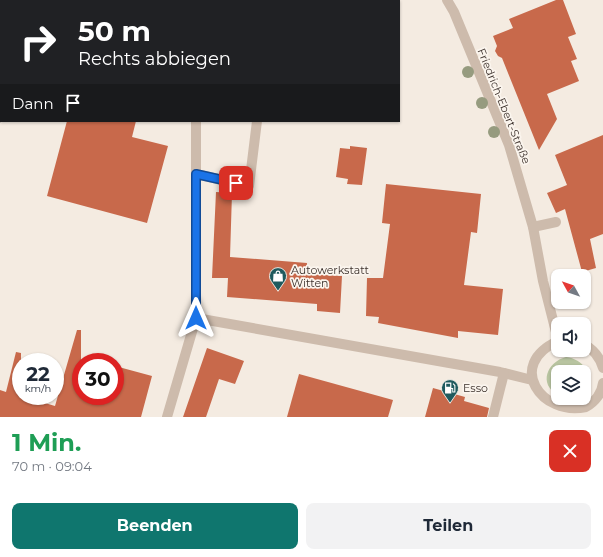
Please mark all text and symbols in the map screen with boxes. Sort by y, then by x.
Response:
text: 50 m [78,14,151,48]
icon: right [12,16,64,68]
street label: Friedrich-Ebert-Straße [474,46,534,166]
text: Rechts abbiegen [78,48,231,70]
icon: arrive [62,92,84,114]
text: Dann [12,94,54,113]
pin [219,166,253,200]
icon: arrive [225,172,247,194]
place label: Autowerkstatt Witten [291,263,369,290]
shop icon: Autowerkstatt Witten [268,266,288,291]
north arrow [551,269,591,309]
map controls [551,269,591,405]
position arrow [175,297,217,339]
button: sound [551,317,591,357]
speed limit sign: 30 [72,353,124,405]
text: 22 [26,362,50,386]
button: layers [551,365,591,405]
fuel station icon: Esso [440,378,460,403]
place label: Esso [463,381,488,395]
text: km/h [25,382,51,395]
text: 1 Min. [12,428,81,457]
button: close [549,430,591,472]
text: 70 m · 09:04 [12,458,92,474]
button: Beenden [12,503,298,549]
button: Teilen [306,503,591,549]

